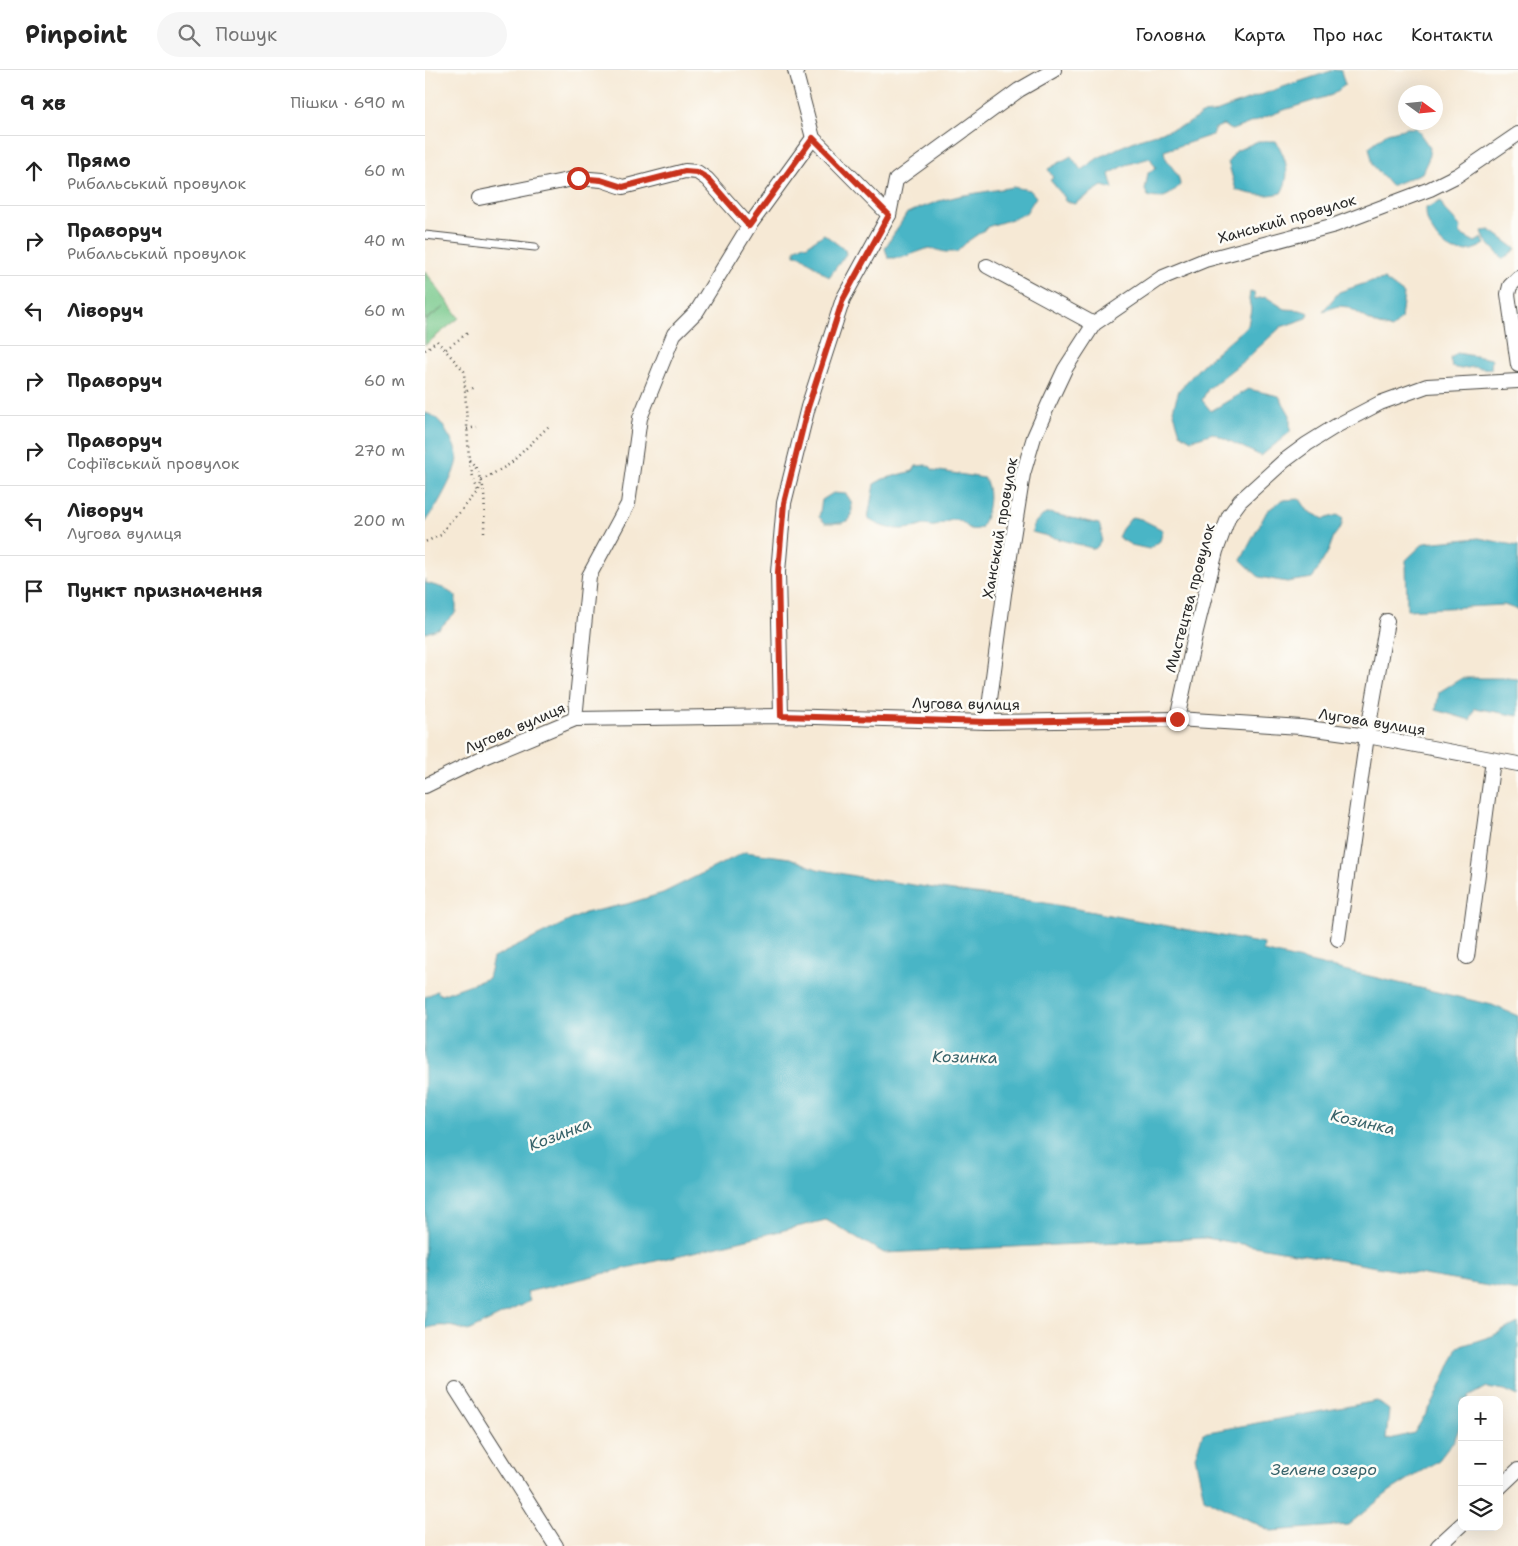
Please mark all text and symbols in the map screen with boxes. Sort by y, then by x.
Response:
search box [157,12,507,57]
text: Pinpoint [25,19,127,51]
icon: search [175,21,203,49]
text: Пошук [215,22,277,47]
text: Головна [1135,23,1206,47]
text: Карта [1234,23,1285,47]
text: Про нас [1313,23,1383,47]
text: Контакти [1411,23,1493,47]
north arrow [1398,85,1443,130]
text: 9 хв [20,89,66,117]
text: Пішки · 690 m [290,92,405,113]
text: Прямо [67,148,131,173]
icon: ahead [20,157,48,185]
text: 60 m [364,160,405,181]
route start [567,167,590,190]
text: Рибальський провулок [67,173,246,194]
street label: Ханський провулок [1216,190,1358,248]
text: Праворуч [67,218,162,243]
icon: right [20,227,48,255]
text: 40 m [363,230,405,251]
text: Рибальський провулок [67,243,246,264]
icon: left [20,297,48,325]
text: Ліворуч [67,298,143,323]
text: 60 m [364,300,405,321]
icon: right [20,367,48,395]
text: Праворуч [67,368,162,393]
text: 60 m [364,370,405,391]
text: Праворуч [67,428,162,453]
icon: right [20,437,48,465]
text: 270 m [354,440,405,461]
text: Софіївський провулок [67,453,239,474]
street label: Ханський провулок [978,456,1022,600]
text: Ліворуч [67,498,143,523]
icon: left [20,507,48,535]
text: 200 m [353,510,405,531]
street label: Мистецтва провулок [1160,521,1220,675]
text: Лугова вулиця [67,523,182,544]
icon: arrive [20,577,48,605]
text: Пункт призначення [67,578,263,603]
street label: Лугова вулиця [912,693,1020,715]
street label: Лугова вулиця [461,698,569,758]
street label: Лугова вулиця [1317,704,1427,740]
route end [1166,708,1189,731]
water label: Козинка [932,1046,998,1068]
water label: Козинка [1329,1104,1397,1140]
water label: Козинка [526,1112,594,1156]
map controls [1458,1396,1503,1531]
button: + [1458,1396,1503,1441]
button: − [1458,1441,1503,1486]
water label: Зелене озеро [1271,1459,1377,1480]
button: layers [1458,1486,1503,1531]

